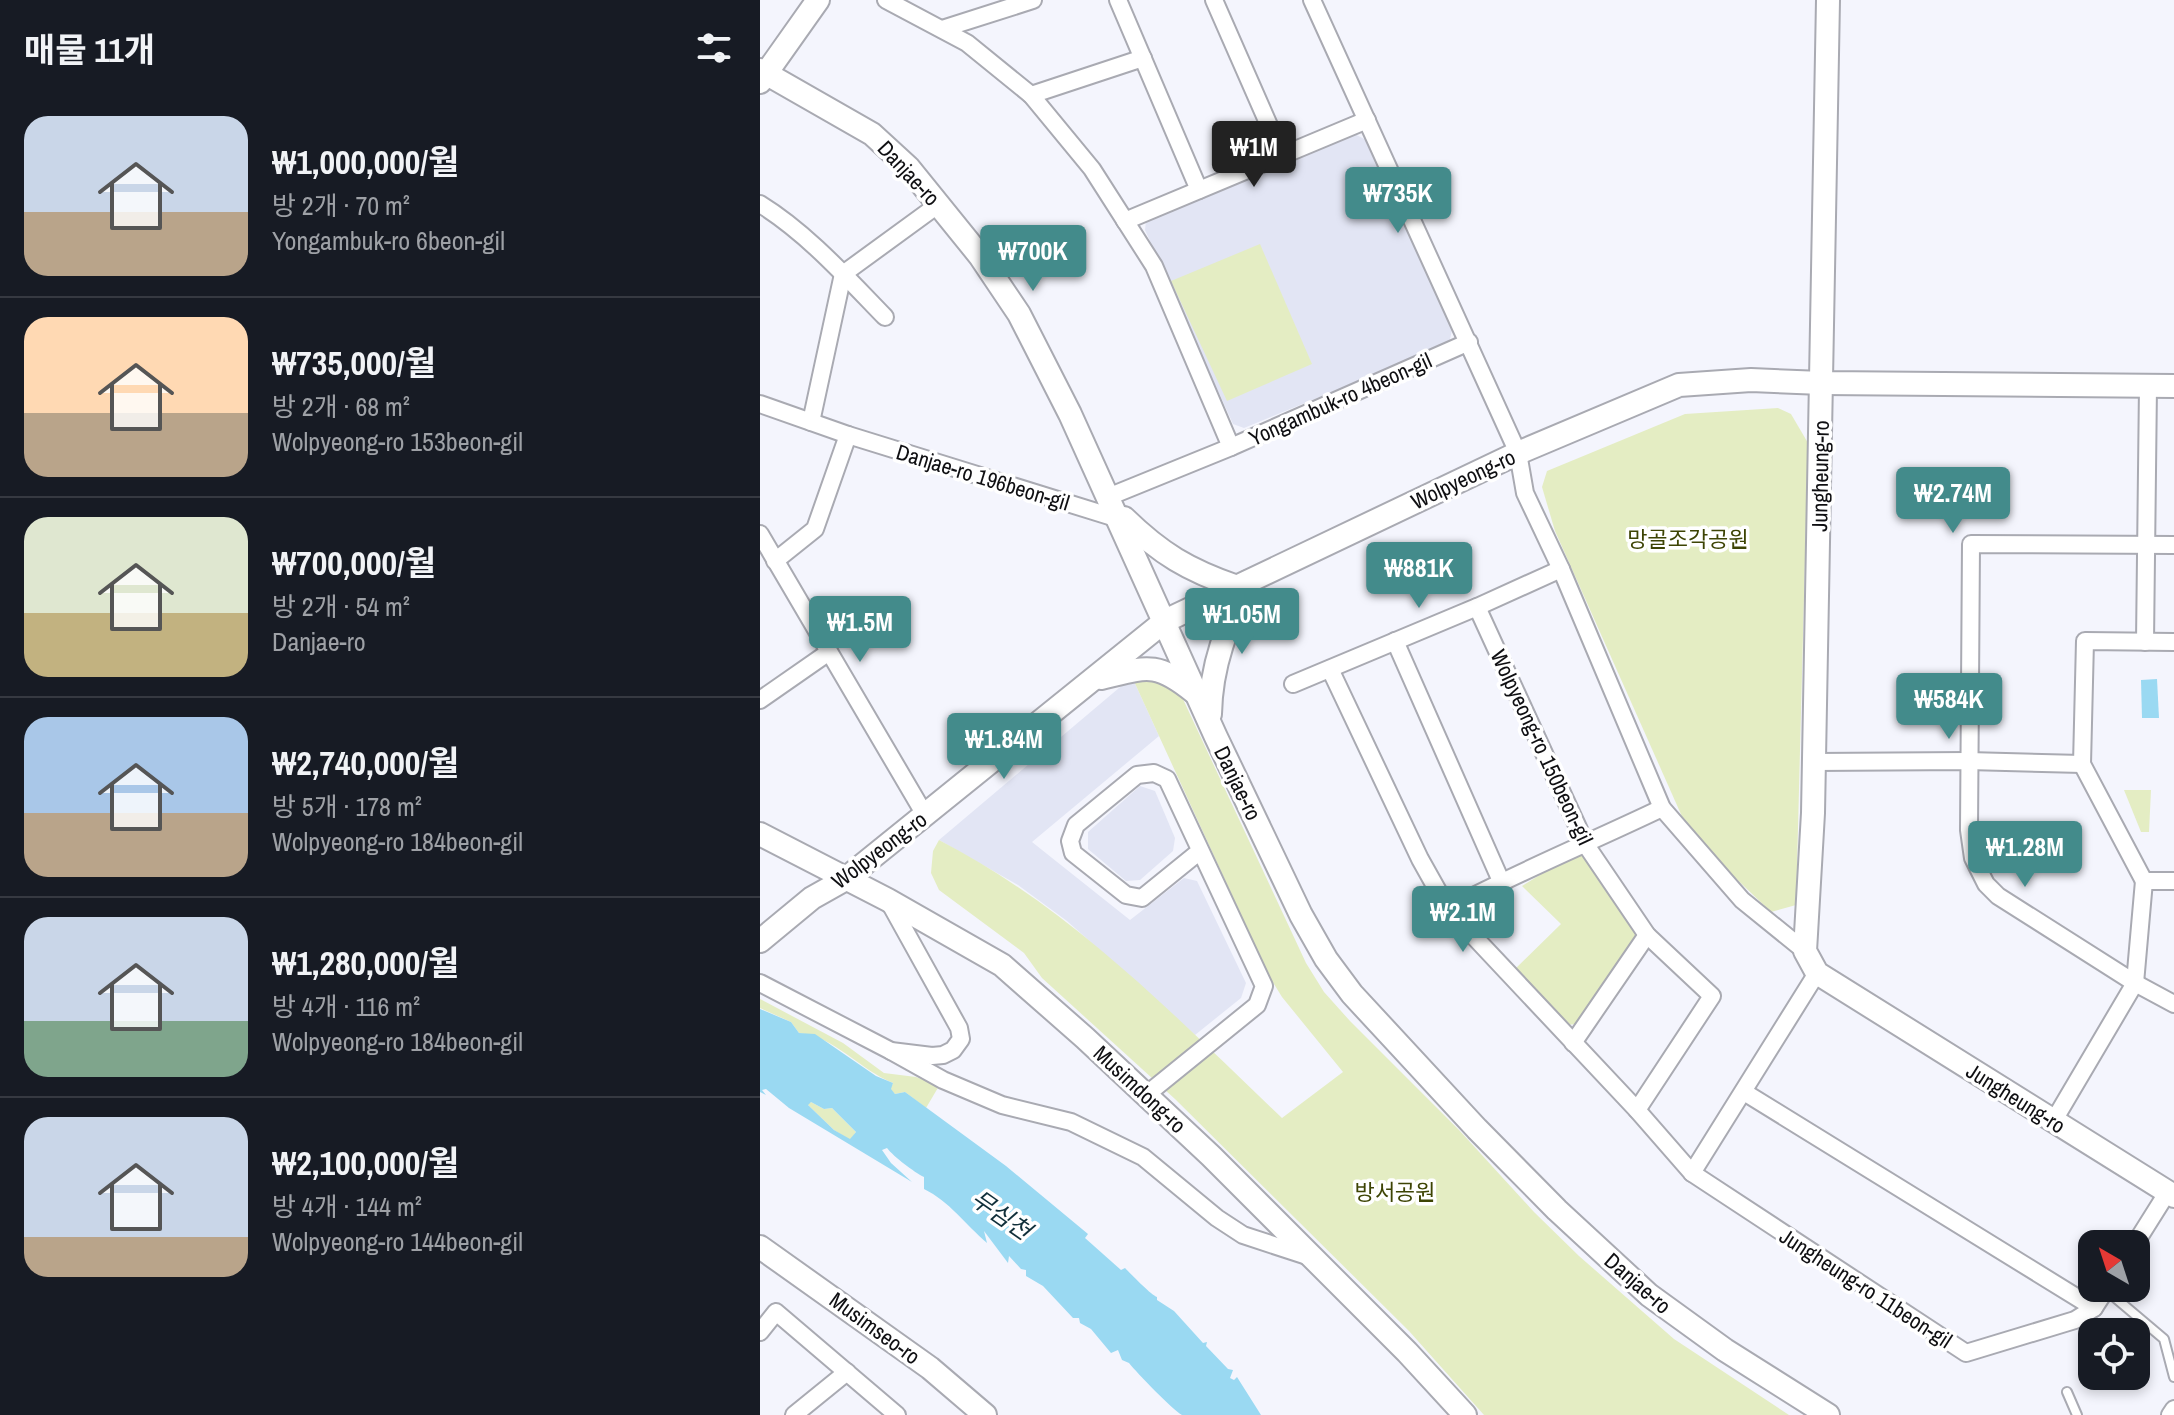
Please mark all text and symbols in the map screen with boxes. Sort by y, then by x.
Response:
icon: filters [692,26,736,70]
text: 매물 11개 [24,27,155,73]
pin: ₩1M [1215,121,1293,189]
text: ₩1M [1230,129,1278,164]
street label: Danjae-ro [871,134,947,212]
text: ₩1,000,000/월 [272,139,459,185]
icon: home [88,148,184,244]
pin: ₩735K [1342,167,1454,235]
text: ₩735K [1363,175,1433,210]
text: 방 2개 · 70 m² [272,188,410,223]
text: Yongambuk-ro 6beon-gil [272,223,505,258]
pin: ₩700K [977,225,1089,293]
text: ₩700K [998,233,1068,268]
text: ₩735,000/월 [272,340,436,386]
street label: Yongambuk-ro 4beon-gil [1244,345,1436,453]
icon: home [88,349,184,445]
text: 방 2개 · 68 m² [272,389,410,424]
street label: Jungheung-ro [1804,420,1836,532]
text: Wolpyeong-ro 153beon-gil [272,424,523,459]
street label: Danjae-ro 196beon-gil [893,436,1073,518]
street label: Wolpyeong-ro [1406,442,1520,516]
pin: ₩2.74M [1888,467,2018,535]
text: ₩2.74M [1914,475,1992,510]
park label: 망골조각공원 [1627,524,1749,554]
text: ₩700,000/월 [272,540,436,586]
pin: ₩881K [1363,542,1475,610]
icon: home [88,549,184,645]
text: ₩881K [1384,550,1454,585]
pin: ₩1.05M [1177,588,1307,656]
text: 방 2개 · 54 m² [272,589,410,624]
pin: ₩1.5M [804,596,916,664]
text: ₩1.05M [1203,596,1281,631]
text: ₩1.5M [827,604,893,639]
text: Danjae-ro [272,624,366,659]
street label: Wolpyeong-ro 150beon-gil [1484,644,1600,850]
pin: ₩584K [1893,673,2005,741]
text: ₩584K [1914,681,1984,716]
pin: ₩1.84M [939,713,1069,781]
text: ₩1.84M [965,721,1043,756]
text: ₩2,740,000/월 [272,740,459,786]
street label: Danjae-ro [1207,741,1269,825]
icon: home [88,749,184,845]
text: 방 5개 · 178 m² [272,789,422,824]
street label: Wolpyeong-ro [825,804,933,896]
pin: ₩1.28M [1960,821,2090,889]
text: Wolpyeong-ro 184beon-gil [272,824,523,859]
text: ₩1.28M [1986,829,2064,864]
pin: ₩2.1M [1407,886,1519,954]
text: ₩2.1M [1430,894,1496,929]
text: ₩1,280,000/월 [272,940,459,986]
icon: home [88,949,184,1045]
text: 방 4개 · 116 m² [272,989,420,1024]
text: Wolpyeong-ro 184beon-gil [272,1024,523,1059]
street label: Musimdong-ro [1087,1038,1193,1140]
street label: Jungheung-ro [1961,1056,2071,1140]
text: ₩2,100,000/월 [272,1140,459,1186]
icon: home [88,1149,184,1245]
park label: 방서공원 [1355,1177,1435,1207]
water label: 무심천 [965,1182,1040,1248]
text: 방 4개 · 144 m² [272,1189,422,1224]
street label: Jungheung-ro 11beon-gil [1774,1221,1958,1355]
text: Wolpyeong-ro 144beon-gil [272,1224,523,1259]
north arrow [2078,1230,2150,1302]
map controls [2078,1230,2150,1390]
street label: Danjae-ro [1598,1246,1678,1320]
street label: Musimseo-ro [824,1285,926,1371]
button: locate [2078,1318,2150,1390]

